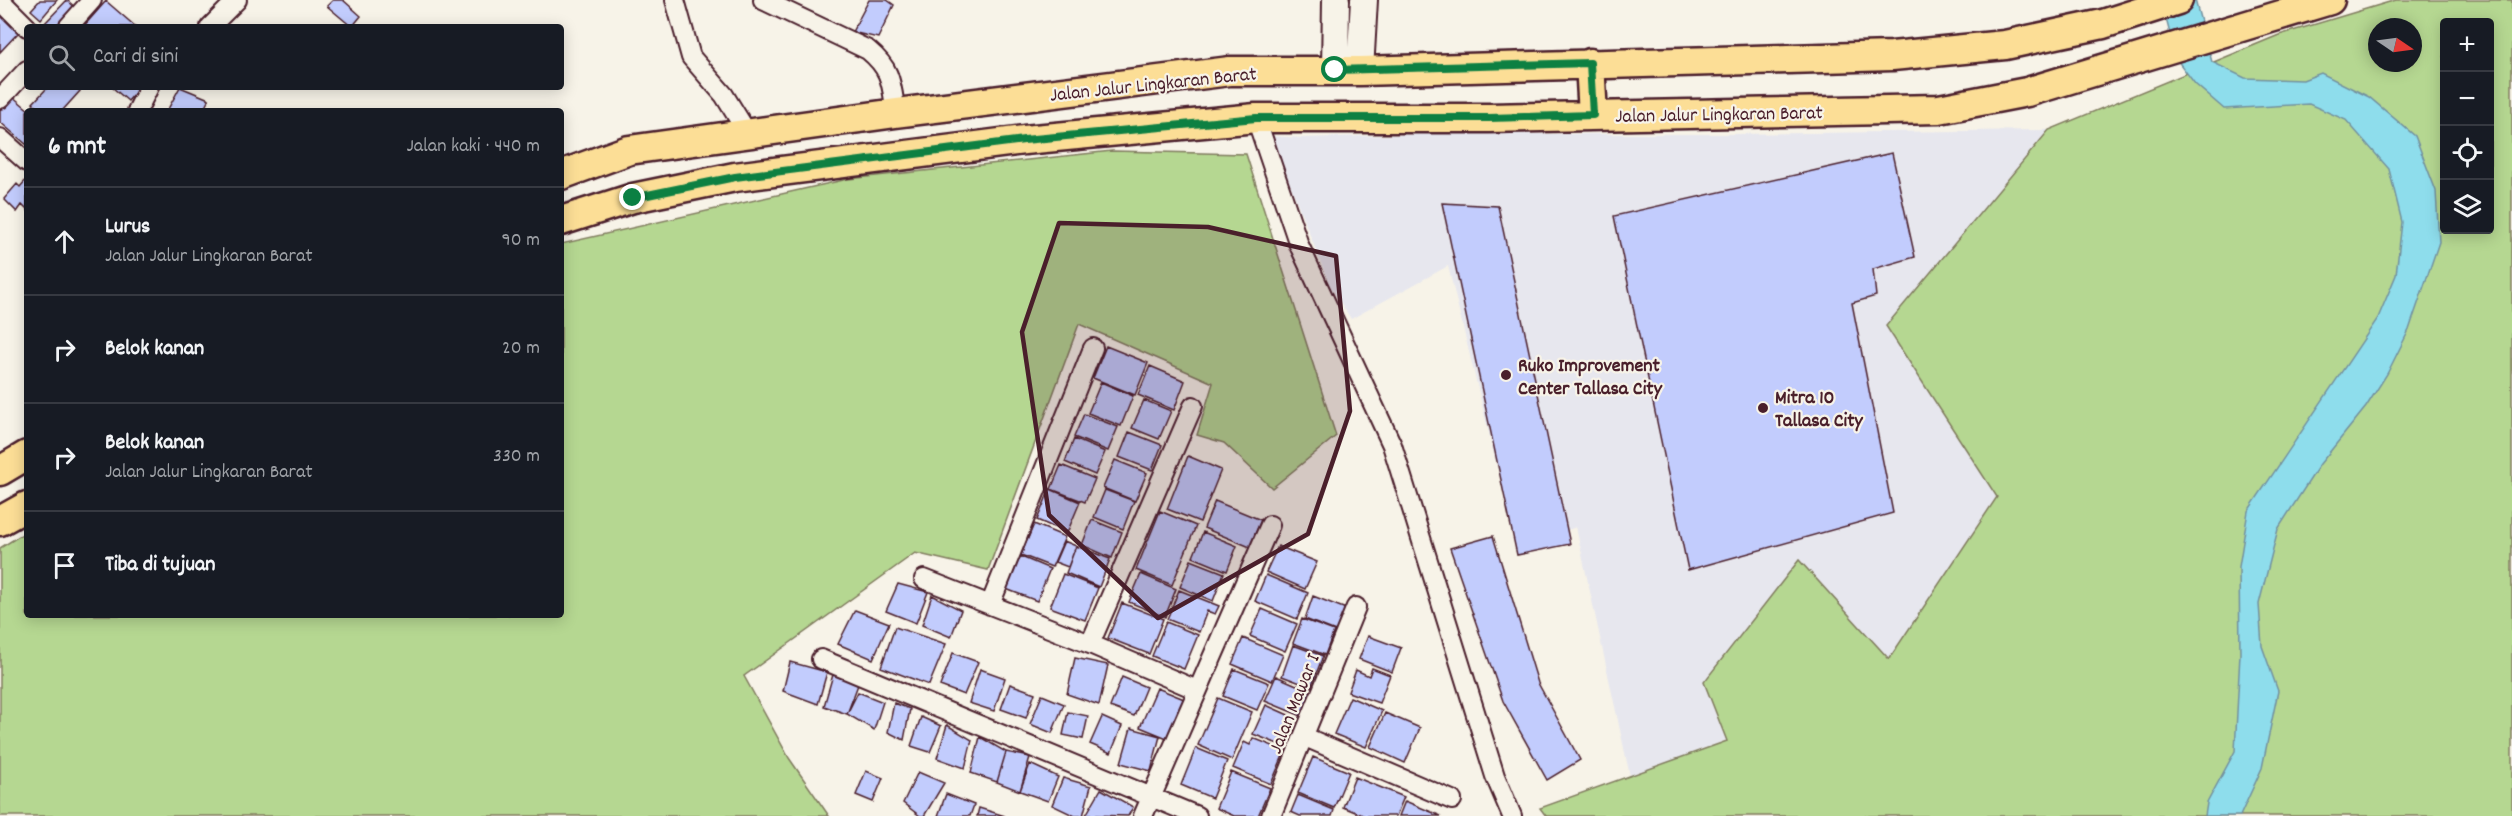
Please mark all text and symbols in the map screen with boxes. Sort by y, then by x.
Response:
north arrow [2368,18,2422,72]
map controls [2440,18,2494,234]
button: + [2440,18,2494,72]
search box [24,24,564,90]
icon: search [45,41,78,74]
text: Cari di sini [93,42,178,73]
route start [1321,56,1347,82]
street label: Jalan Jalur Lingkaran Barat [1049,61,1258,111]
button: − [2440,72,2494,126]
street label: Jalan Jalur Lingkaran Barat [1615,100,1823,132]
button: locate [2440,126,2494,180]
text: 6 mnt [48,129,106,166]
text: Jalan kaki · 440 m [406,133,540,161]
button: layers [2440,180,2494,234]
route end [619,184,645,210]
text: Lurus [105,212,150,243]
icon: ahead [48,225,81,258]
text: 90 m [502,227,540,255]
text: Jalan Jalur Lingkaran Barat [105,243,313,271]
icon: right [48,333,81,366]
text: Belok kanan [105,334,204,365]
text: 20 m [502,335,540,363]
place label: Ruko Improvement Center Tallasa City [1518,353,1663,404]
marker: Ruko Improvement Center Tallasa City [1499,368,1513,382]
place label: Mitra 10 Tallasa City [1775,385,1864,436]
marker: Mitra 10 Tallasa City [1756,401,1770,415]
text: Belok kanan [105,428,204,459]
icon: right [48,441,81,474]
text: 330 m [493,443,540,471]
text: Jalan Jalur Lingkaran Barat [105,459,313,487]
icon: arrive [48,549,81,582]
text: Tiba di tujuan [105,550,215,581]
street label: Jalan Mawar I [1263,650,1329,759]

